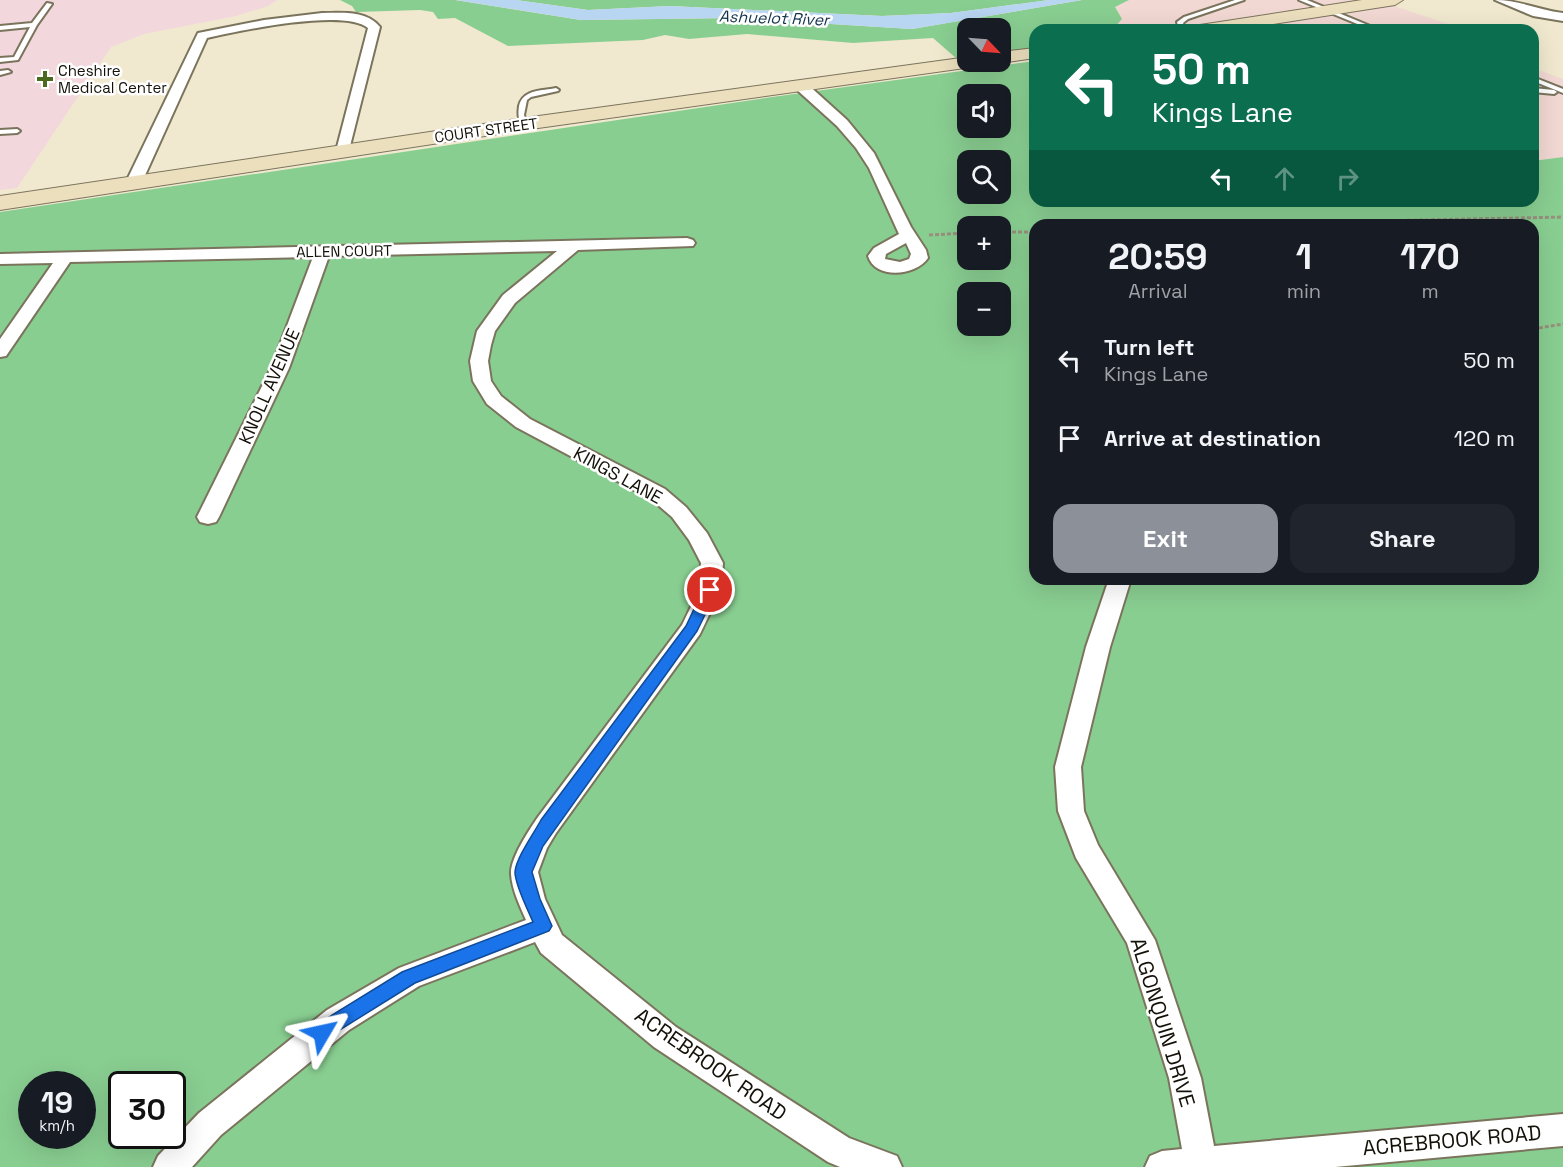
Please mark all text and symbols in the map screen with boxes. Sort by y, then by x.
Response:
water label: Ashuelot River [719,6,831,30]
north arrow [957,18,1011,72]
map controls [957,18,1011,336]
text: 50 m [1152,43,1251,96]
icon: left [1053,48,1131,126]
place label: Cheshire Medical Center [58,61,167,97]
marker: Cheshire Medical Center [36,70,54,88]
button: sound [957,84,1011,138]
text: Kings Lane [1152,95,1293,130]
street label: COURT STREET [433,113,539,147]
button: search [957,150,1011,204]
icon: left [1205,162,1238,195]
icon: ahead [1268,162,1301,195]
icon: right [1331,162,1364,195]
button: + [957,216,1011,270]
text: 20:59 [1108,234,1208,280]
text: 1 [1296,234,1312,280]
text: 170 [1400,234,1460,280]
street label: ALLEN COURT [296,241,392,261]
text: Arrival [1128,278,1188,304]
text: min [1287,278,1321,304]
text: m [1421,278,1439,304]
button: − [957,282,1011,336]
street label: KNOLL AVENUE [233,325,305,447]
text: Turn left [1104,333,1194,361]
icon: left [1053,344,1086,377]
text: 50 m [1463,346,1515,374]
text: Kings Lane [1104,361,1208,387]
icon: arrive [1053,422,1086,455]
text: Arrive at destination [1104,424,1321,452]
text: 120 m [1454,424,1515,452]
street label: KINGS LANE [570,441,666,509]
button: Exit [1053,504,1278,573]
button: Share [1290,504,1515,573]
pin [684,564,735,615]
icon: arrive [693,573,726,606]
street label: ALGONQUIN DRIVE [1124,934,1202,1110]
position arrow [290,1001,354,1065]
street label: ACREBROOK ROAD [630,1002,792,1126]
speed limit sign: 30 [108,1071,186,1149]
text: 19 [41,1083,73,1122]
text: km/h [39,1116,75,1135]
street label: ACREBROOK ROAD [1362,1119,1542,1161]

